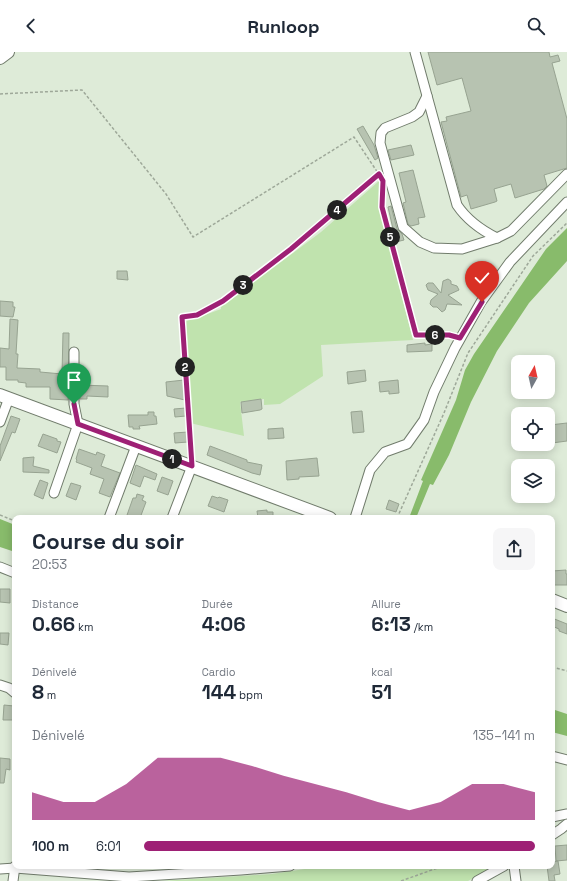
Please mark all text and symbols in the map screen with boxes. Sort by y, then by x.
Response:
icon: back [20,15,42,37]
text: Runloop [248,15,319,38]
icon: search [525,15,547,37]
pin: 4 [327,200,347,220]
text: 4 [334,203,341,217]
pin: 5 [380,227,400,247]
text: 5 [387,230,393,244]
pin [465,261,499,302]
icon: check [471,267,493,289]
pin: 3 [233,275,253,295]
text: 3 [240,278,246,292]
pin: 6 [425,325,445,345]
text: 6 [432,328,438,342]
north arrow [511,355,555,399]
map controls [511,355,555,503]
pin: 2 [175,357,195,377]
text: 2 [182,360,188,374]
pin [57,363,91,404]
icon: arrive [63,369,85,391]
button: locate [511,407,555,451]
pin: 1 [162,449,182,469]
text: 1 [170,452,174,466]
button: layers [511,459,555,503]
text: Course du soir [32,527,184,555]
button: share [493,528,535,570]
text: 20:53 [32,556,67,573]
text: Distance [32,597,79,611]
text: Durée [202,597,233,611]
text: Allure [371,597,401,611]
text: 0.66 [32,611,75,637]
text: 4:06 [202,611,246,637]
text: 6:13 [371,611,411,637]
text: km [75,620,93,634]
text: /km [411,620,433,634]
text: Dénivelé [32,665,77,679]
text: Cardio [202,665,236,679]
text: kcal [371,665,393,679]
text: 8 [32,679,44,705]
text: 144 [202,679,236,705]
text: 51 [371,679,392,705]
text: m [44,688,56,702]
text: bpm [236,688,263,702]
text: Dénivelé [32,727,85,744]
text: 135–141 m [473,727,535,744]
text: 100 m [32,838,69,855]
text: 6:01 [96,838,121,855]

